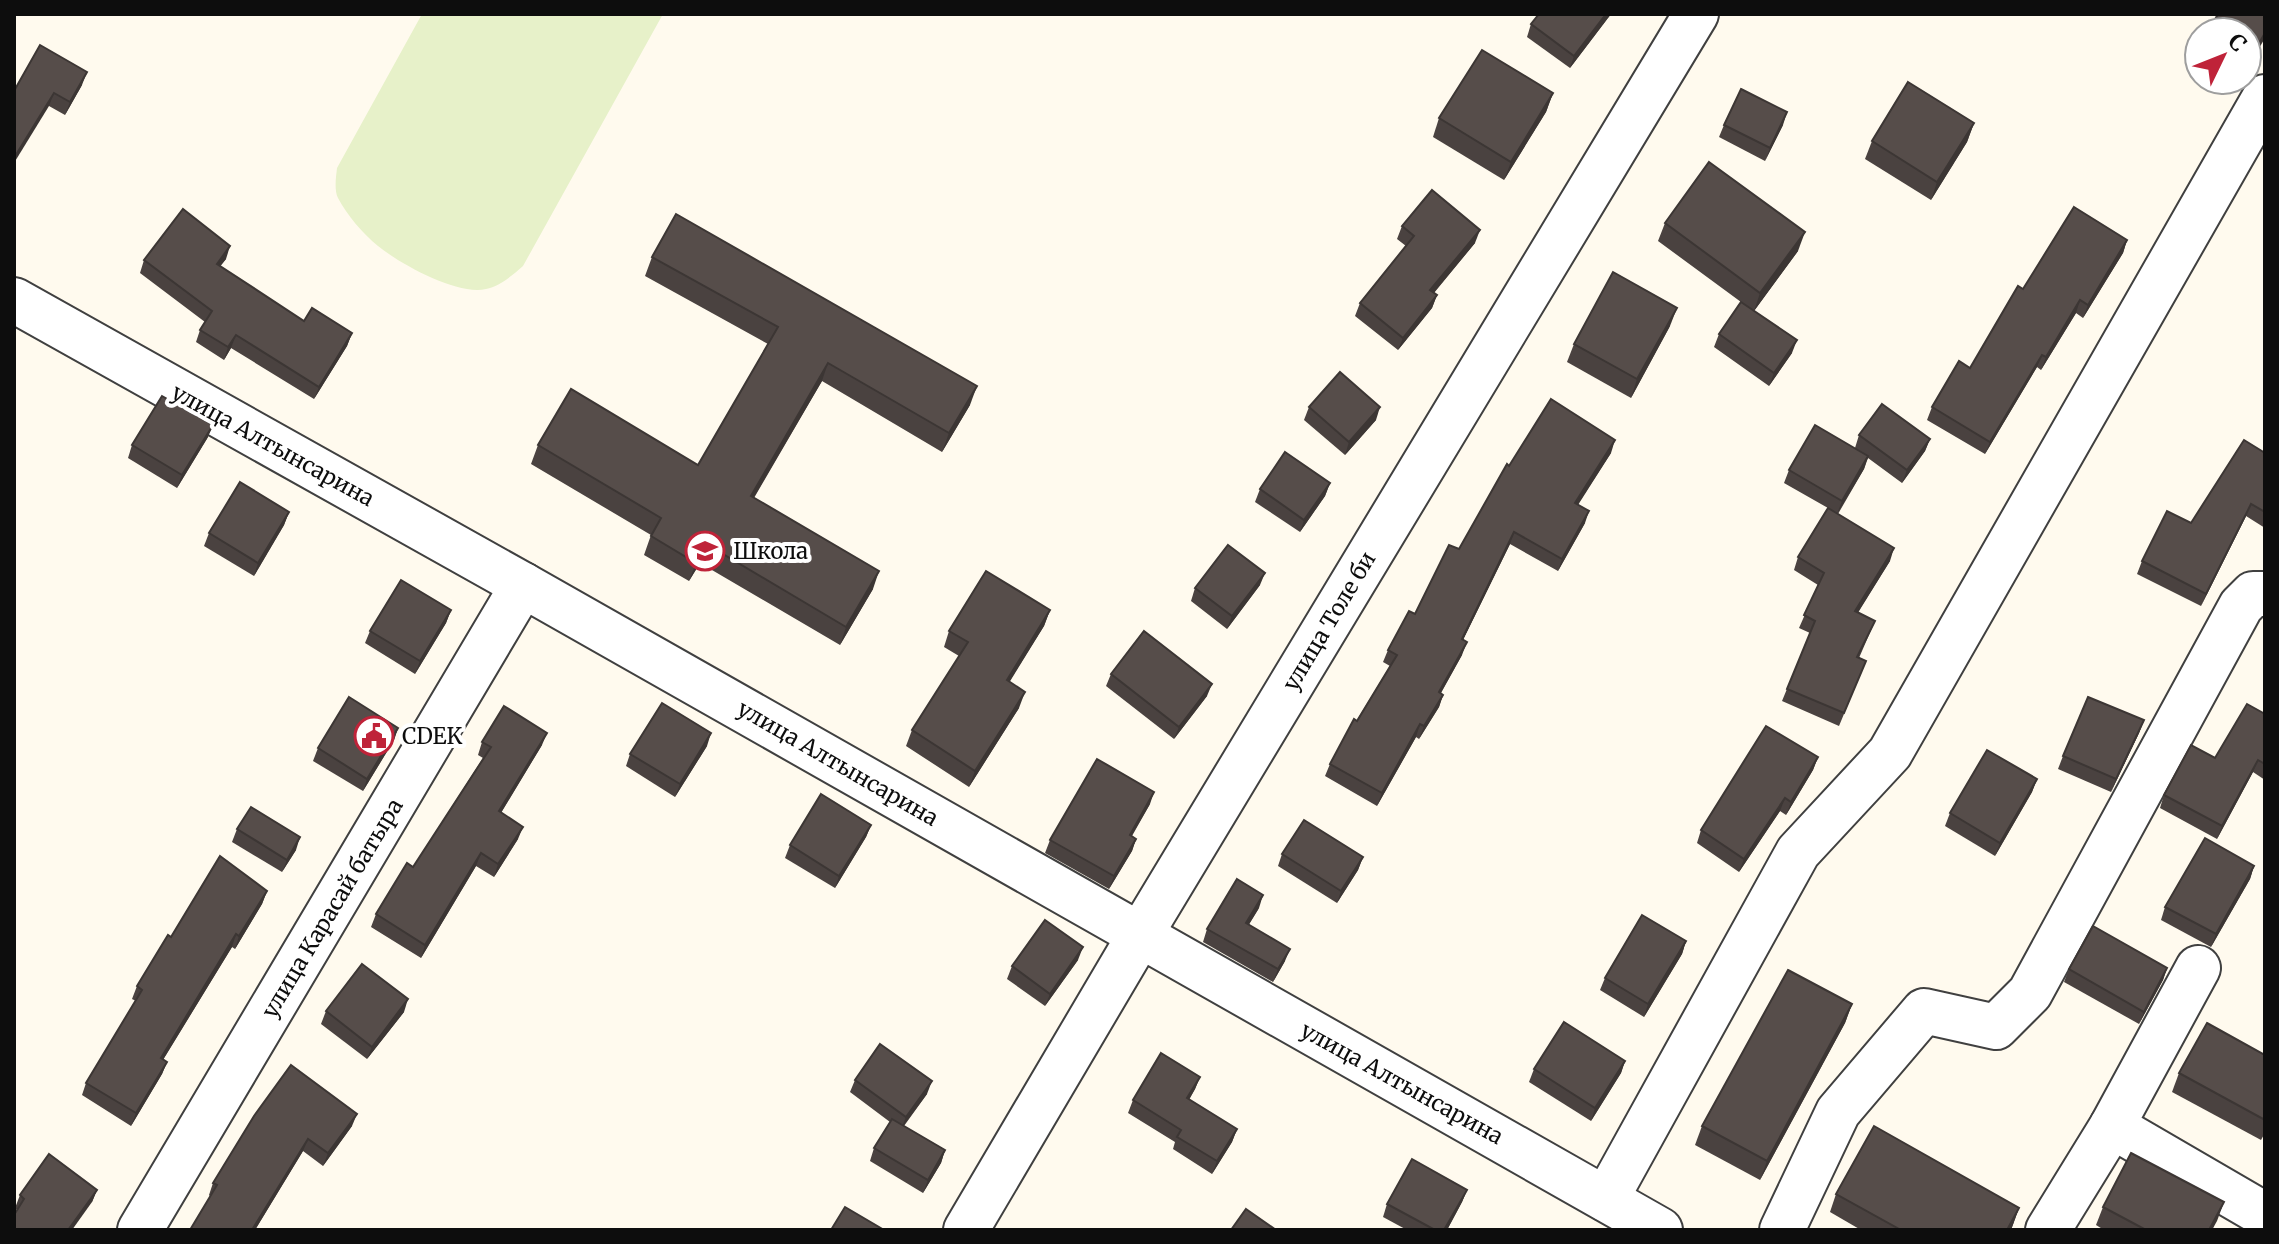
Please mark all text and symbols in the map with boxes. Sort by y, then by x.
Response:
north arrow [2183,16,2263,96]
text: С [2222,27,2253,57]
street label: улица Алтынсарина [167,378,379,512]
school or university icon: Школа [684,530,726,572]
place label: Школа [733,537,808,565]
street label: улица Толе би [1276,546,1382,696]
street label: улица Алтынсарина [733,694,944,832]
public building icon: CDEK [353,715,395,757]
place label: CDEK [402,722,462,750]
street label: улица Карасай батыра [255,793,409,1023]
street label: улица Алтынсарина [1296,1016,1508,1150]

